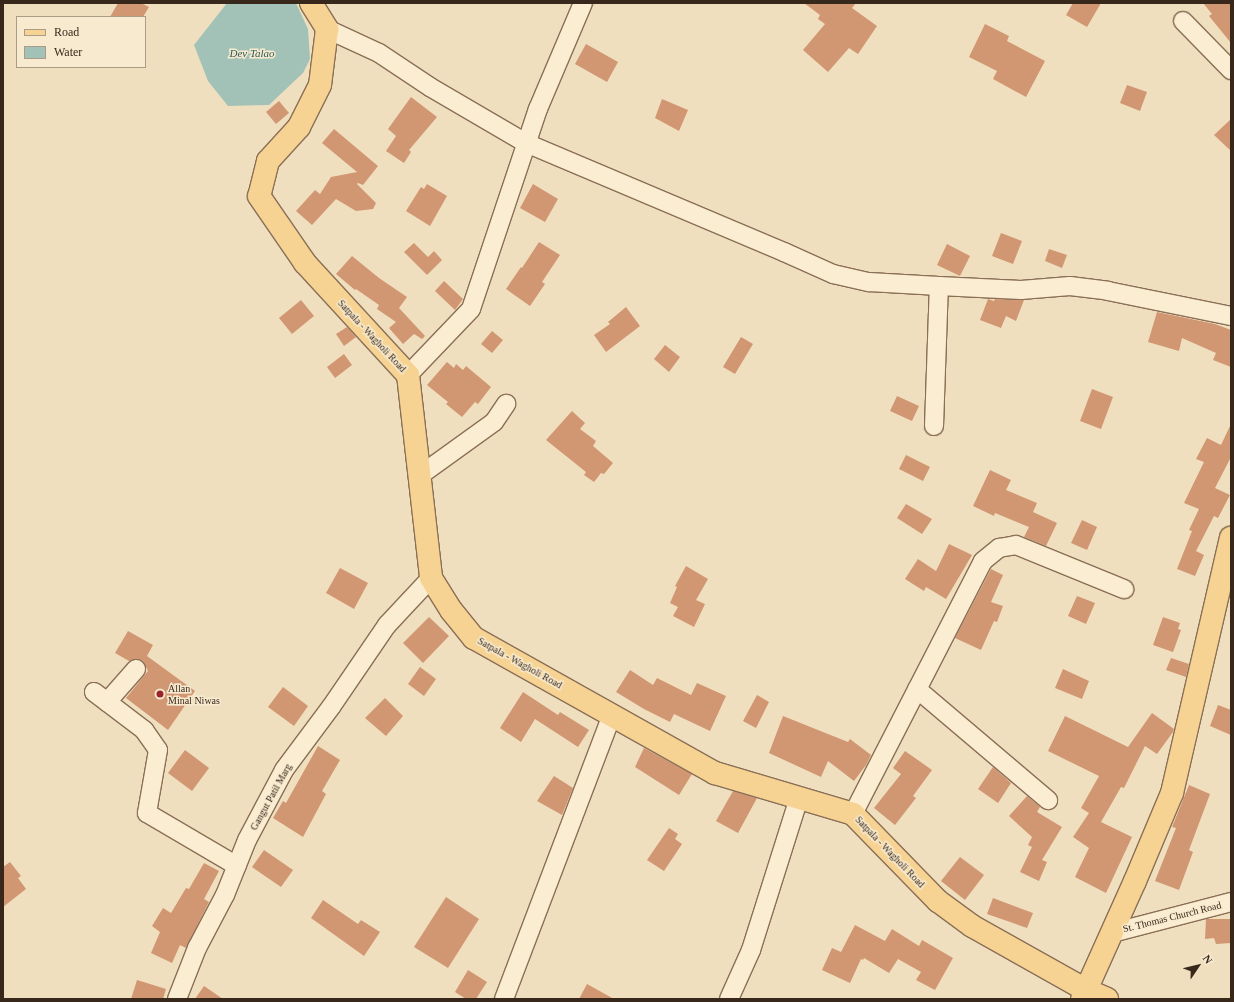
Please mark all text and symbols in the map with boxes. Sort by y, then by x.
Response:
legend [16,16,146,68]
text: Road [54,25,79,39]
text: Water [54,45,82,59]
water label: Dev Talao [229,46,275,60]
street label: Satpala - Wagholi Road [335,297,409,375]
street label: Satpala - Wagholi Road [476,635,564,691]
place label: Allan Minal Niwas [168,682,220,706]
marker: Allan Minal Niwas [155,689,165,699]
street label: Gangut Patil Marg [248,762,294,832]
street label: Satpala - Wagholi Road [853,814,927,890]
street label: St. Thomas Church Road [1121,899,1223,935]
north arrow [1178,946,1218,986]
text: N [1201,952,1215,966]

